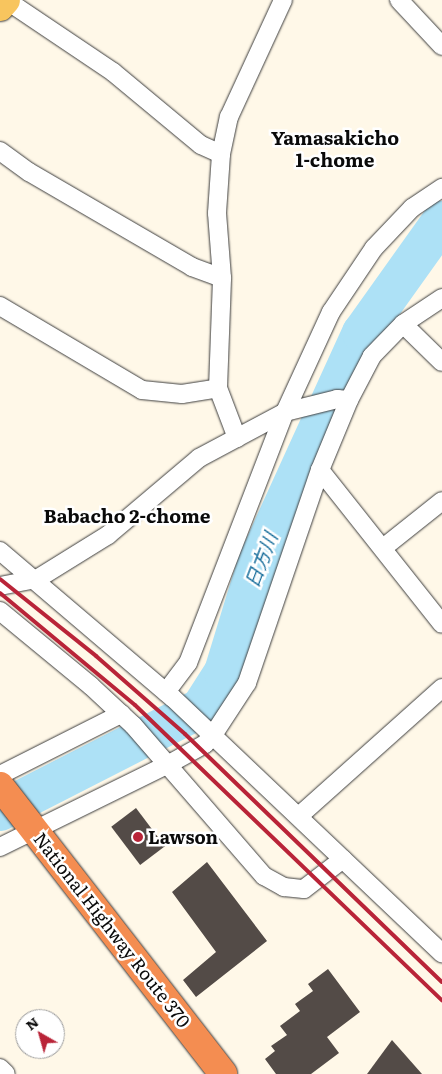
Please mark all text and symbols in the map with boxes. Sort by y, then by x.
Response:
district label: Yamasakicho 1-chome [271,127,399,171]
district label: Babacho 2-chome [44,505,210,527]
water label: 日方川 [240,529,282,591]
place label: Lawson [148,826,218,848]
street label: National Highway Route 370 [29,828,195,1032]
marker: Lawson [132,831,144,843]
north arrow [15,1009,65,1059]

